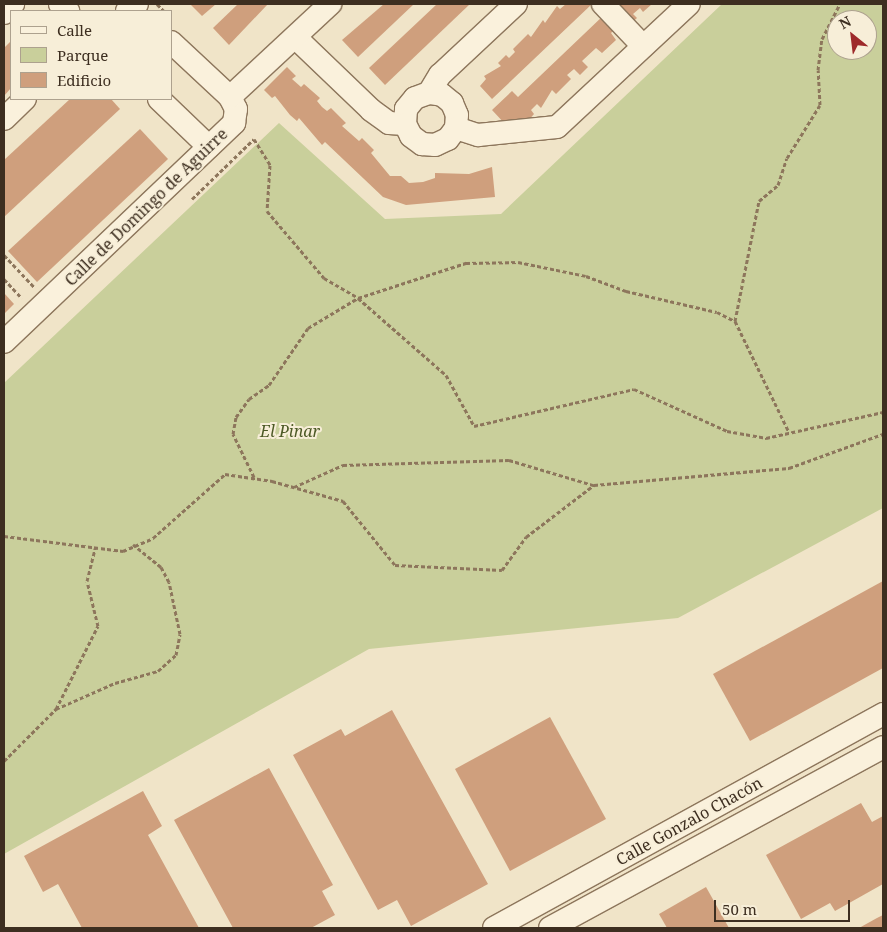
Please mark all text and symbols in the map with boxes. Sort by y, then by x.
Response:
legend [10,10,172,100]
north arrow [827,10,877,60]
text: N [836,11,854,33]
text: Calle [57,20,92,40]
text: Parque [57,45,108,65]
text: Edificio [57,70,111,90]
street label: Calle de Domingo de Aguirre [61,124,231,290]
park label: El Pinar [260,421,320,441]
street label: Calle Gonzalo Chacón [612,773,766,869]
scale bar [717,890,853,922]
text: 50 m [722,899,757,919]

